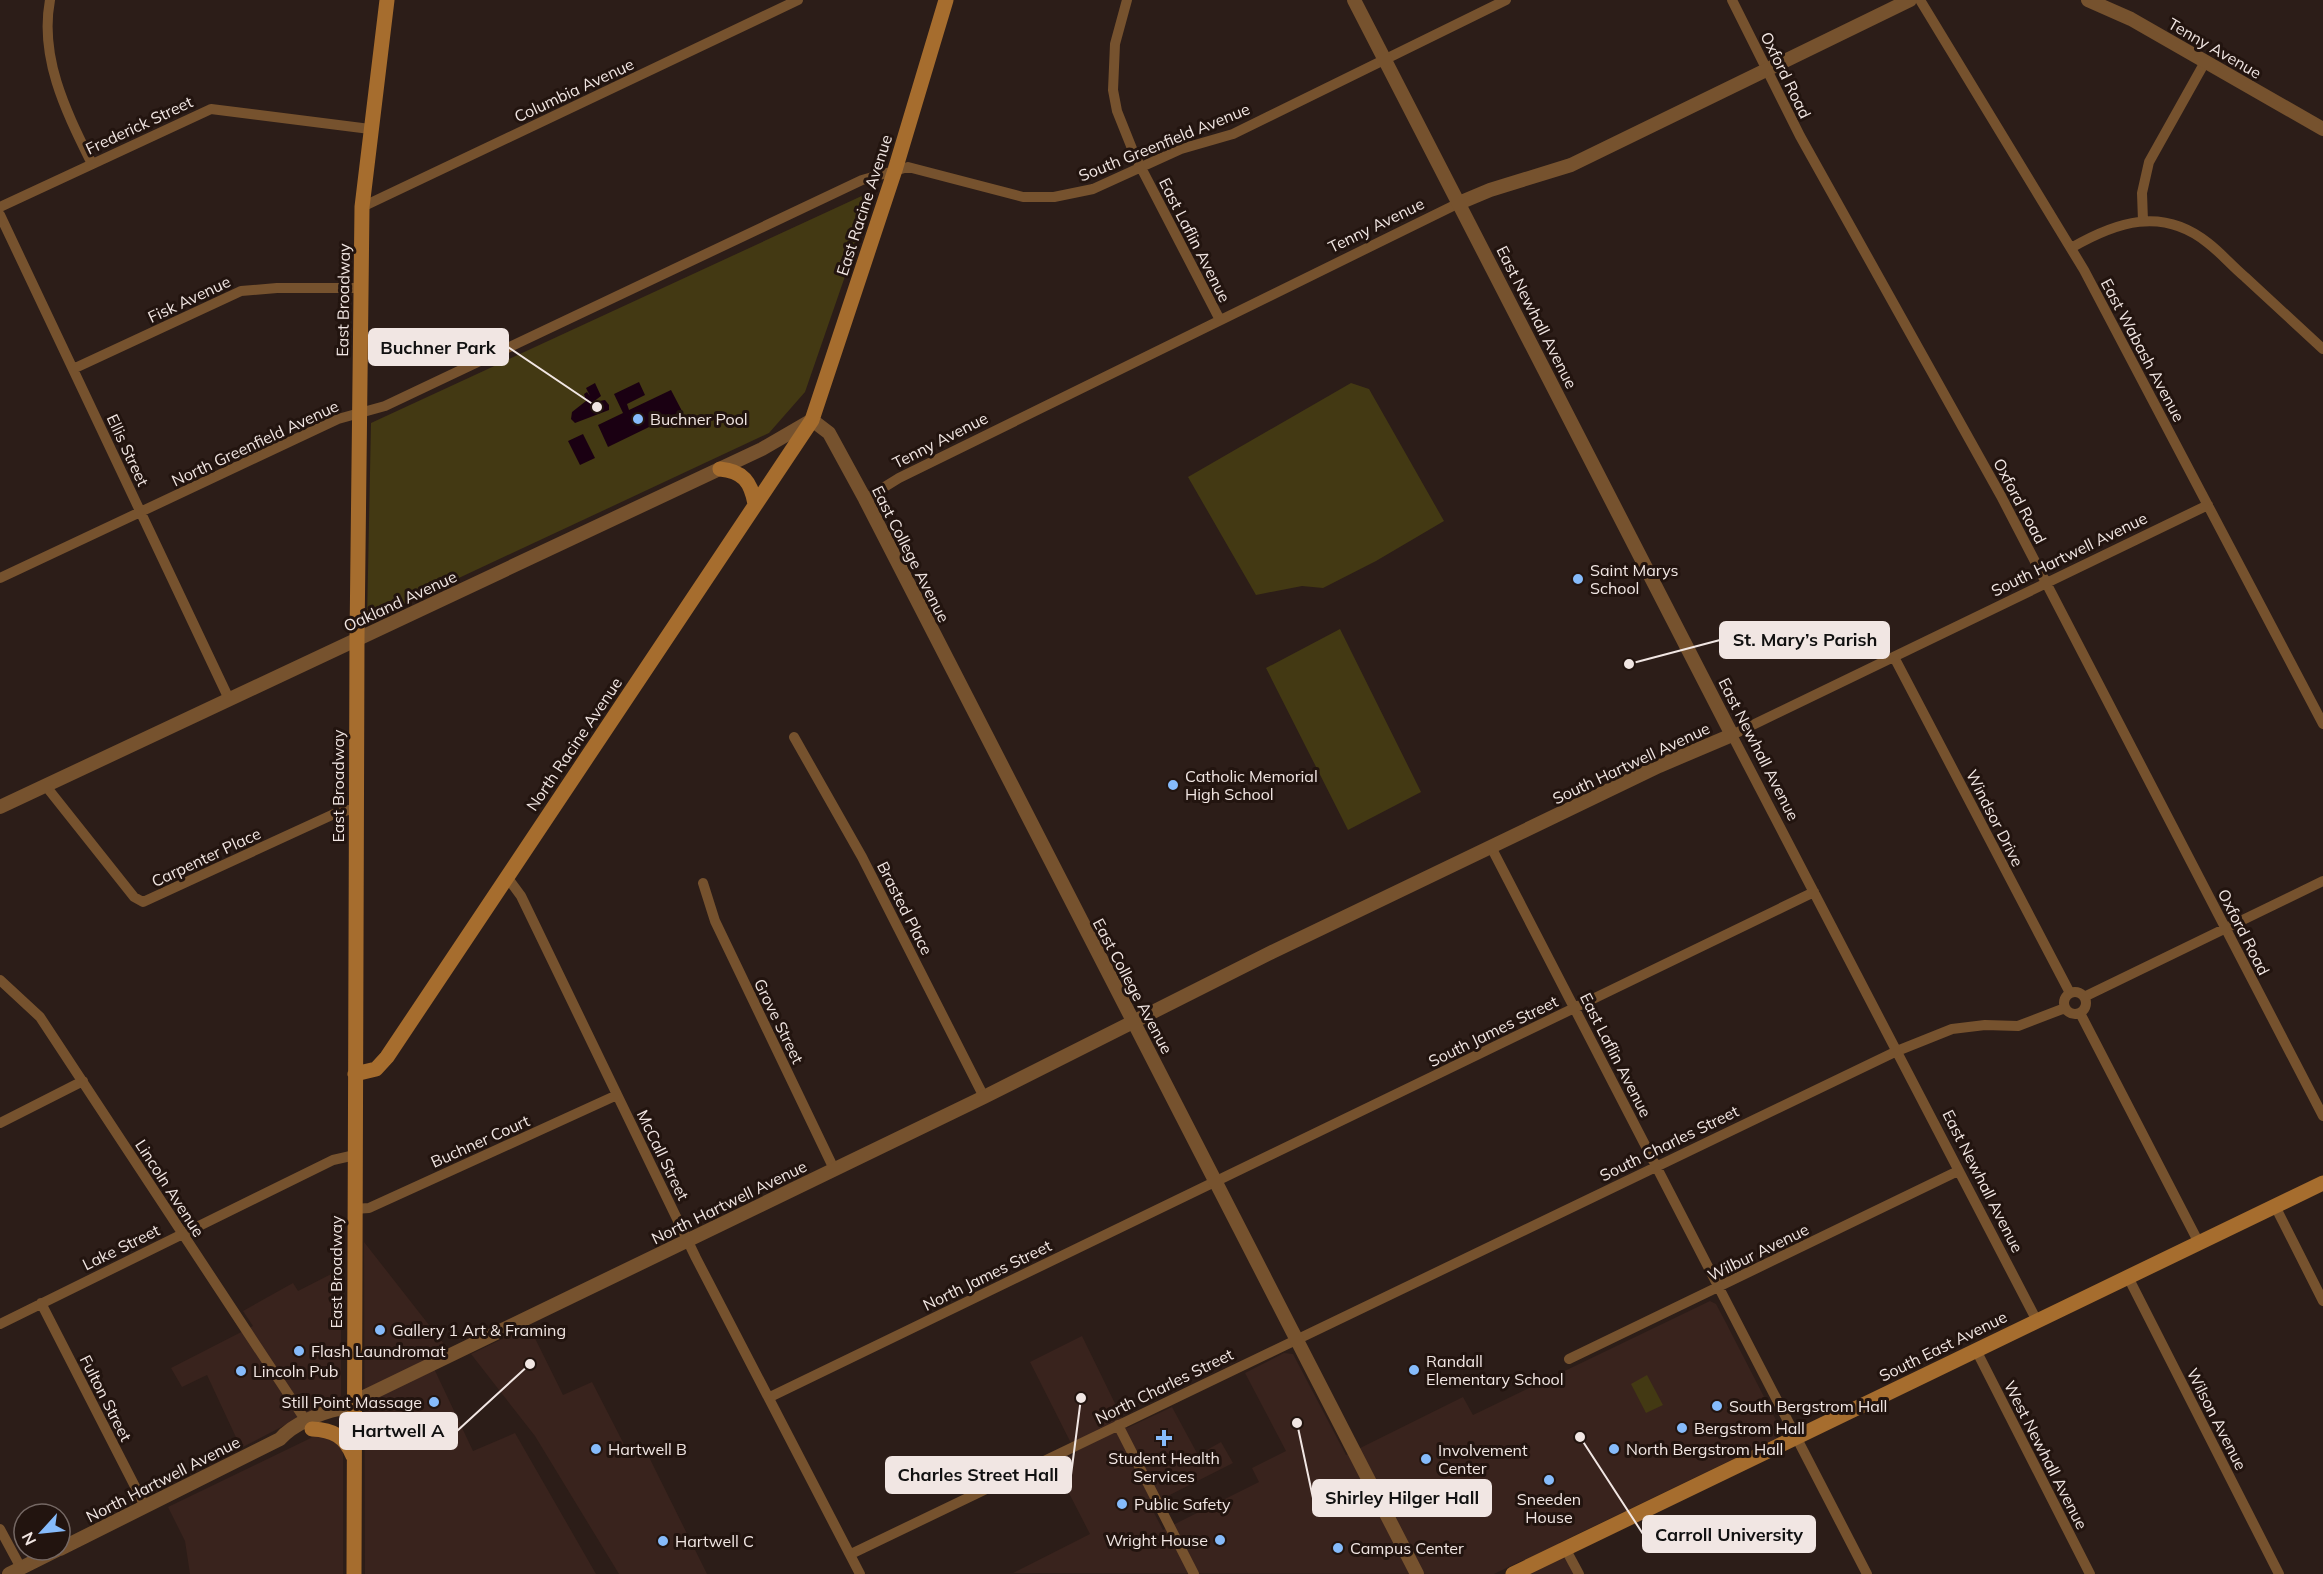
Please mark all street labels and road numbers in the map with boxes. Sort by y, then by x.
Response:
street label: Tenny Avenue [2165,13,2265,83]
street label: Oxford Road [1756,28,1816,122]
street label: Columbia Avenue [511,54,637,126]
street label: Frederick Street [82,91,196,159]
street label: South Greenfield Avenue [1075,98,1253,186]
street label: East Racine Avenue [832,132,896,278]
street label: East Laflin Avenue [1155,174,1235,306]
street label: Tenny Avenue [1325,193,1427,257]
street label: East Newhall Avenue [1492,242,1582,392]
street label: East Broadway [332,243,354,357]
street label: Fisk Avenue [144,271,234,327]
street label: East Wabash Avenue [2097,275,2189,425]
street label: North Greenfield Avenue [168,396,342,490]
street label: Tenny Avenue [889,407,991,473]
street label: Ellis Street [103,411,154,490]
street label: Oxford Road [1989,455,2051,547]
street label: East College Avenue [868,482,954,626]
street label: South Hartwell Avenue [1988,507,2150,601]
street label: Oakland Avenue [340,566,460,636]
street label: North Racine Avenue [522,673,626,815]
street label: East Newhall Avenue [1714,674,1804,824]
street label: South Hartwell Avenue [1549,718,1713,808]
street label: East Broadway [328,729,348,843]
street label: Windsor Drive [1962,766,2028,870]
street label: Carpenter Place [148,823,264,891]
street label: Brasted Place [873,858,937,958]
street label: Oxford Road [2214,886,2274,978]
street label: East College Avenue [1089,915,1177,1057]
street label: Grove Street [750,975,808,1067]
street label: East Laflin Avenue [1576,989,1656,1121]
street label: South James Street [1425,991,1561,1071]
street label: South Charles Street [1596,1101,1742,1185]
street label: East Newhall Avenue [1938,1106,2028,1256]
street label: McCall Street [633,1107,694,1204]
street label: Buchner Court [427,1110,533,1172]
street label: Lincoln Avenue [131,1136,209,1240]
street label: North Hartwell Avenue [648,1156,810,1248]
street label: East Broadway [326,1215,346,1329]
street label: Wilbur Avenue [1704,1219,1812,1285]
street label: Lake Street [79,1220,163,1274]
street label: North James Street [919,1235,1055,1315]
street label: South East Avenue [1876,1306,2010,1386]
street label: North Charles Street [1092,1344,1237,1428]
street label: Fulton Street [76,1351,136,1445]
street label: Wilson Avenue [2183,1365,2251,1473]
street label: West Newhall Avenue [2000,1377,2092,1533]
street label: North Hartwell Avenue [83,1431,243,1527]

